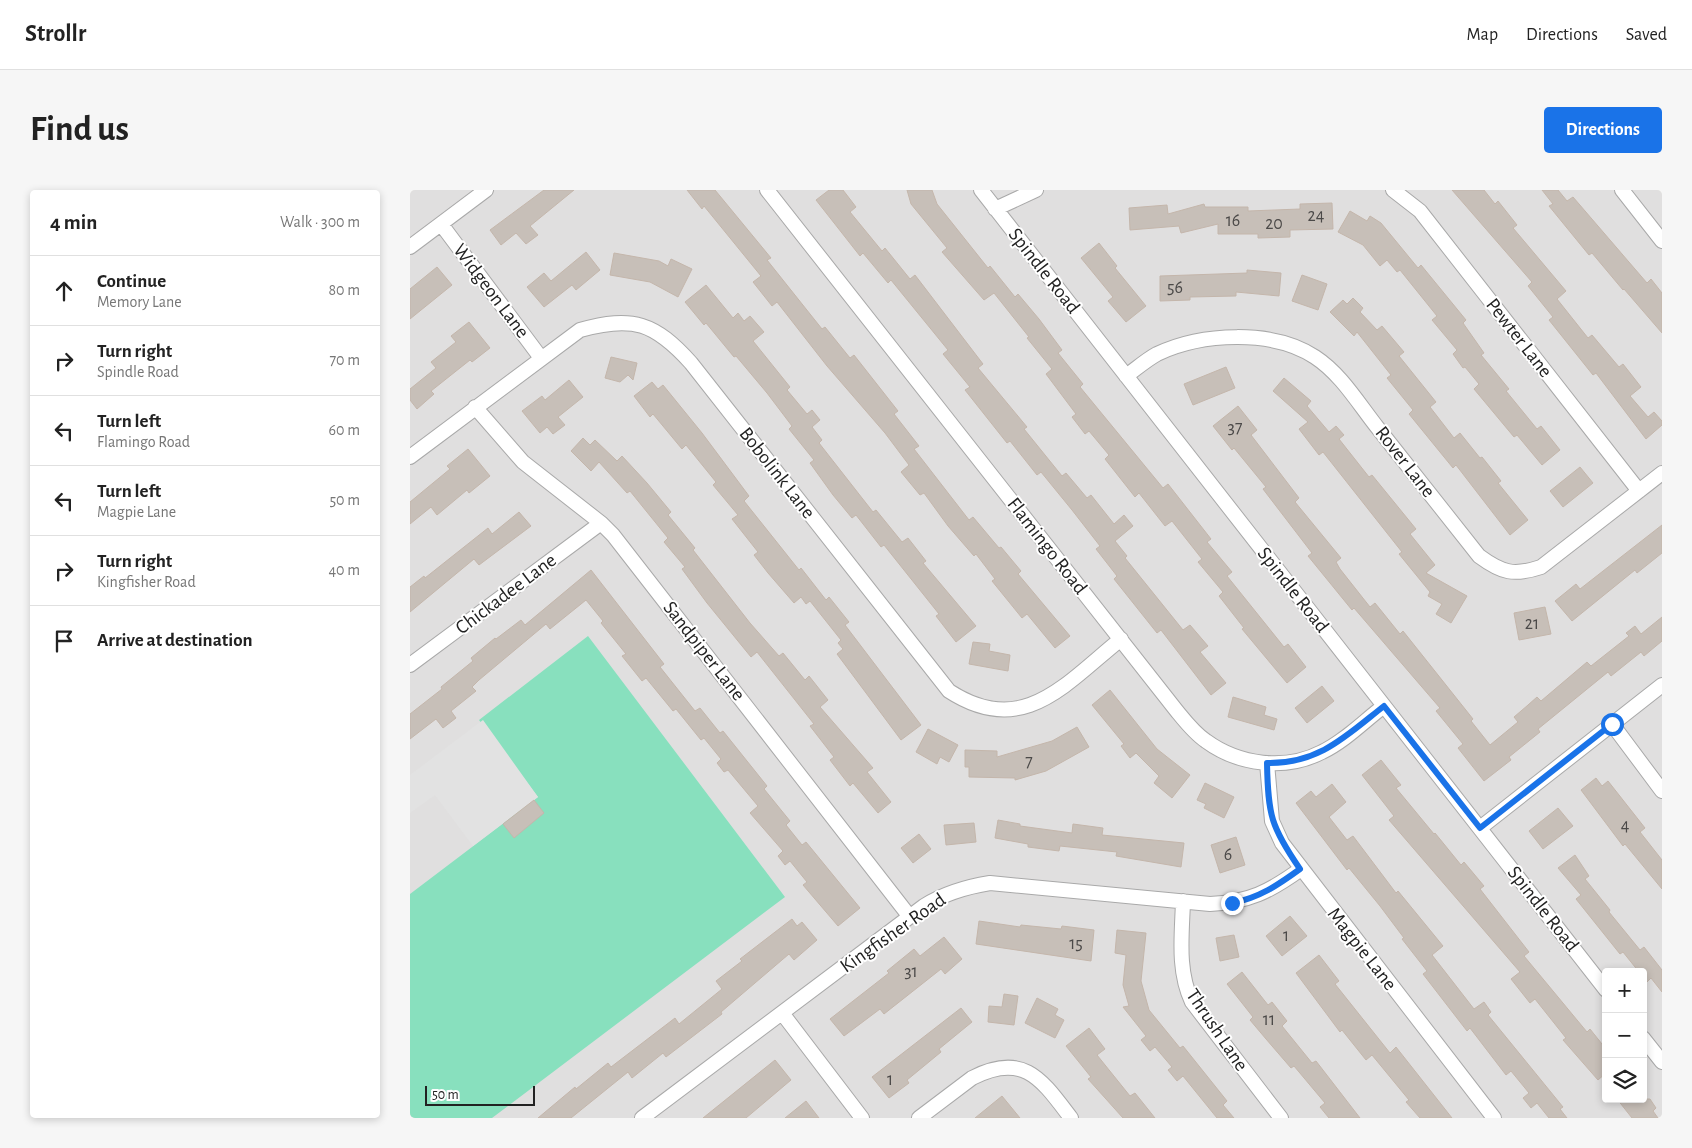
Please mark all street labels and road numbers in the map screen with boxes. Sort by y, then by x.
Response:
street label: Spindle Road [1005,225,1083,317]
street label: Widgeon Lane [449,240,533,342]
street label: Pewter Lane [1482,295,1556,381]
street label: Rover Lane [1371,423,1439,501]
street label: Bobolink Lane [735,424,819,522]
street label: Flamingo Road [1003,494,1091,598]
street label: Spindle Road [1254,544,1332,636]
street label: Chickadee Lane [452,550,560,638]
street label: Sandpiper Lane [659,598,749,704]
street label: Spindle Road [1504,863,1582,955]
street label: Kingfisher Road [837,889,949,977]
street label: Magpie Lane [1324,904,1400,994]
street label: Thrush Lane [1182,985,1252,1075]

